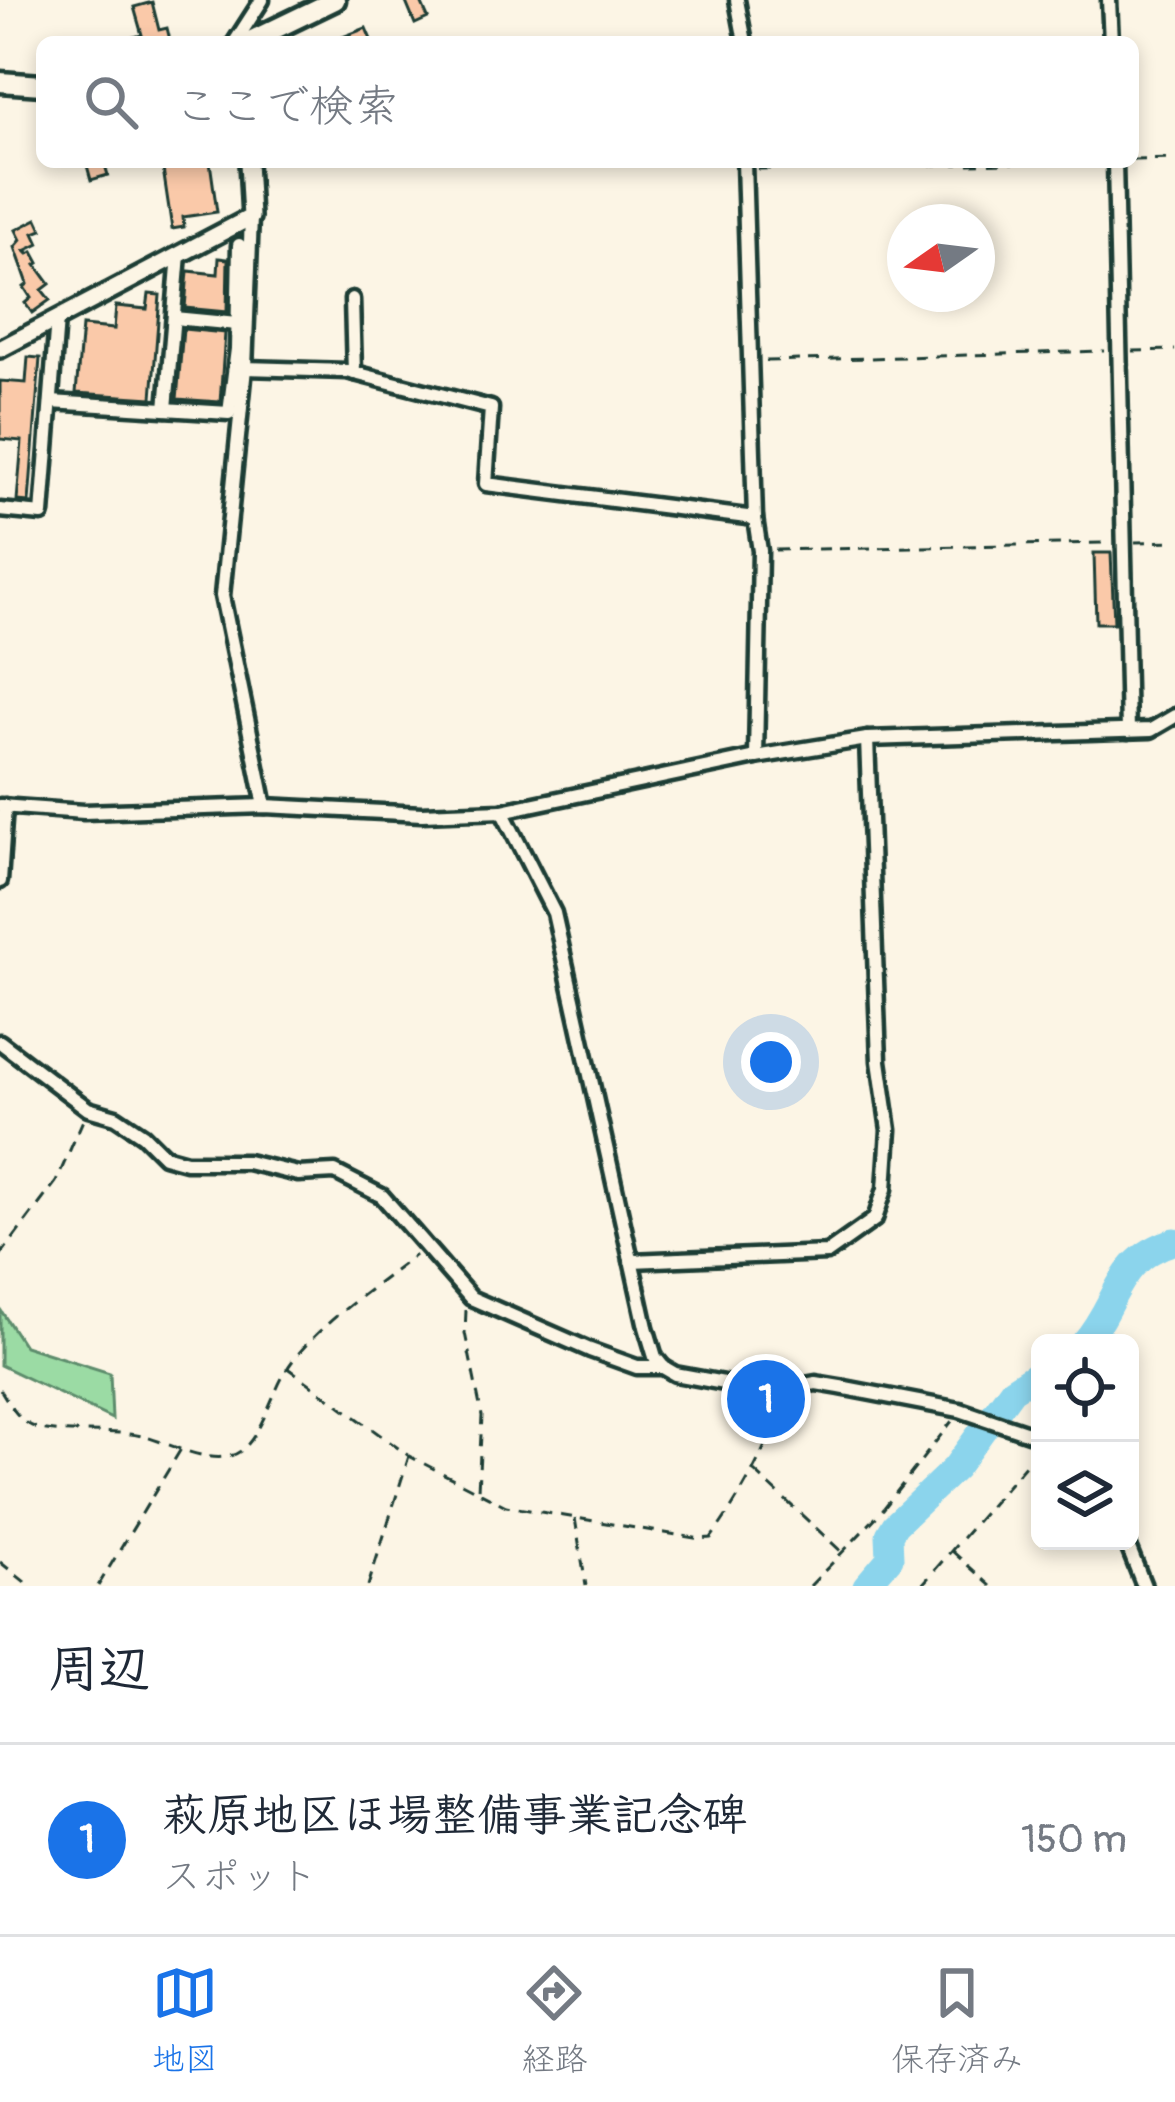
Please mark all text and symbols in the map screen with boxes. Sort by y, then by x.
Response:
search box [36,36,1139,168]
icon: search [78,69,144,135]
text: ここで検索 [174,79,399,135]
north arrow [887,204,995,312]
your location [741,1032,801,1092]
map controls [1031,1334,1139,1550]
button: locate [1031,1334,1139,1442]
pin: 1 [727,1354,805,1444]
button: layers [1031,1442,1139,1550]
text: 周辺 [48,1638,150,1702]
text: 萩原地区ほ場整備事業記念碑 [162,1788,747,1844]
text: 1 [79,1815,95,1864]
text: 150 m [1021,1815,1127,1864]
text: スポット [162,1852,318,1901]
tab: 地図 [152,1960,218,2080]
tab: 経路 [521,1960,587,2080]
tab: 保存済み [891,1960,1023,2080]

